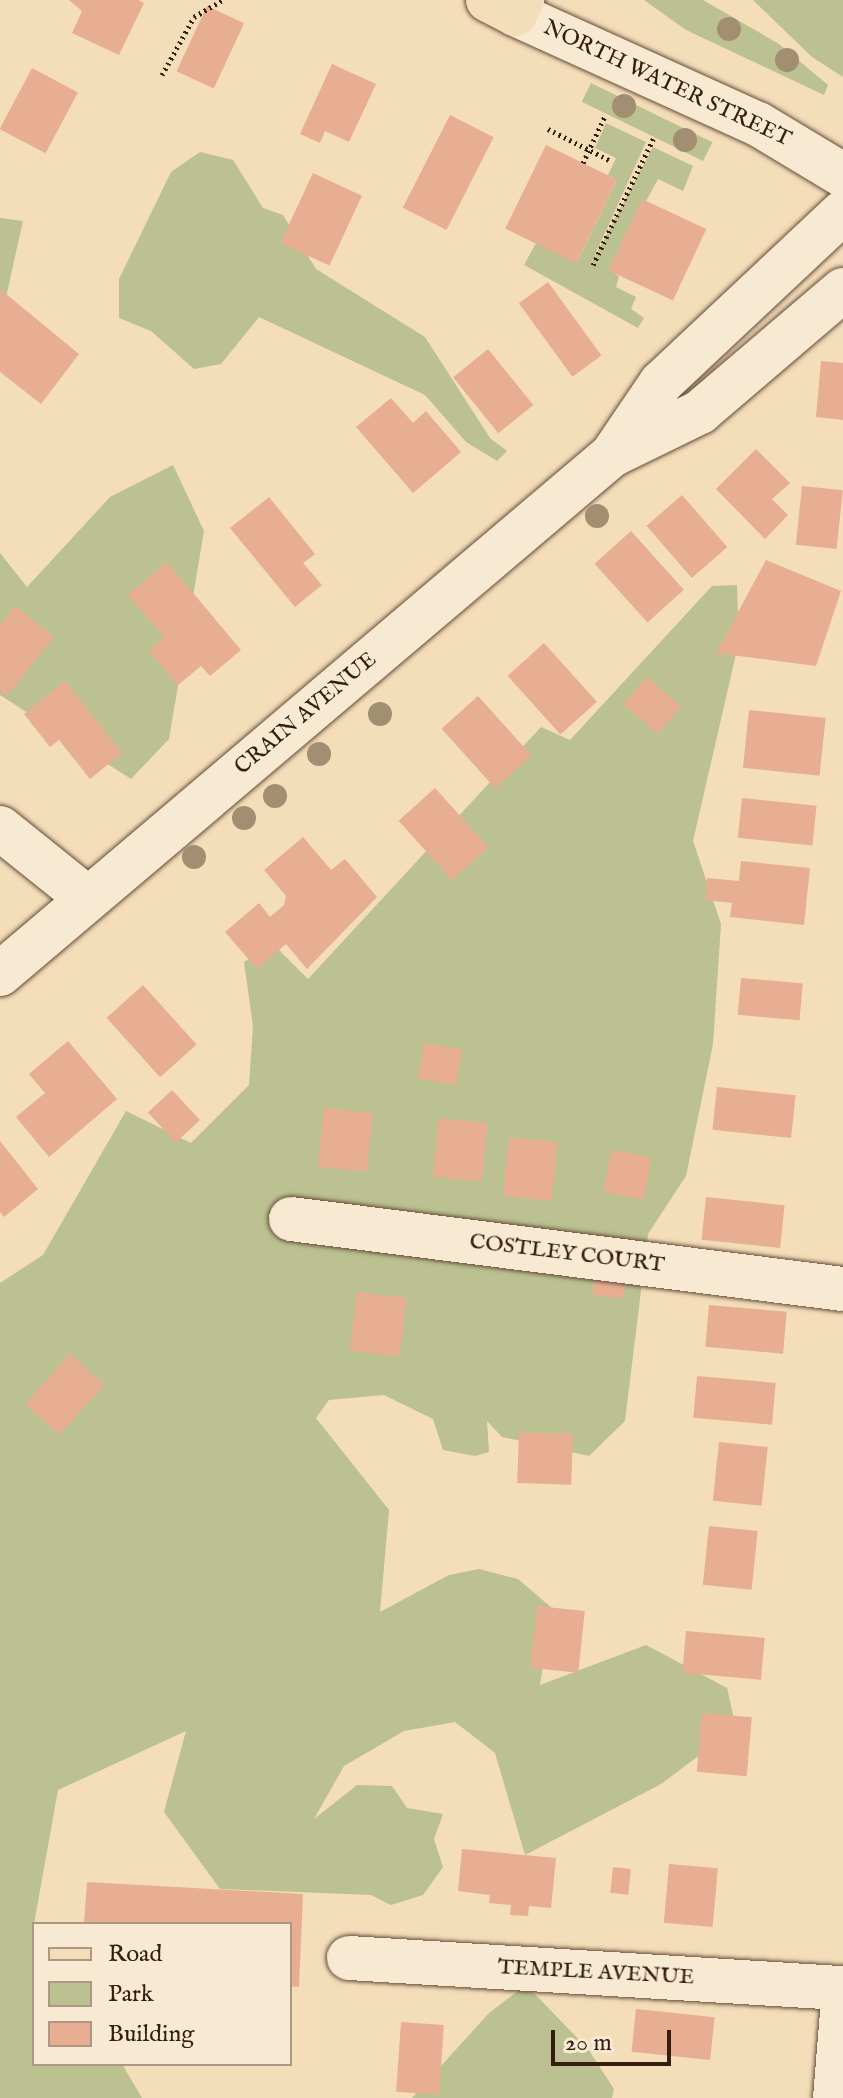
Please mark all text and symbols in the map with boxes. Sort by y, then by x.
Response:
street label: NORTH WATER STREET [539,15,795,153]
street label: CRAIN AVENUE [230,647,382,781]
street label: COSTLEY COURT [468,1229,666,1279]
legend [32,1922,292,2066]
text: Road [108,1939,162,1970]
street label: TEMPLE AVENUE [497,1955,695,1991]
text: Park [108,1979,154,2010]
scale bar [555,2014,675,2064]
text: Building [108,2019,194,2050]
text: 20 m [565,2028,612,2059]

